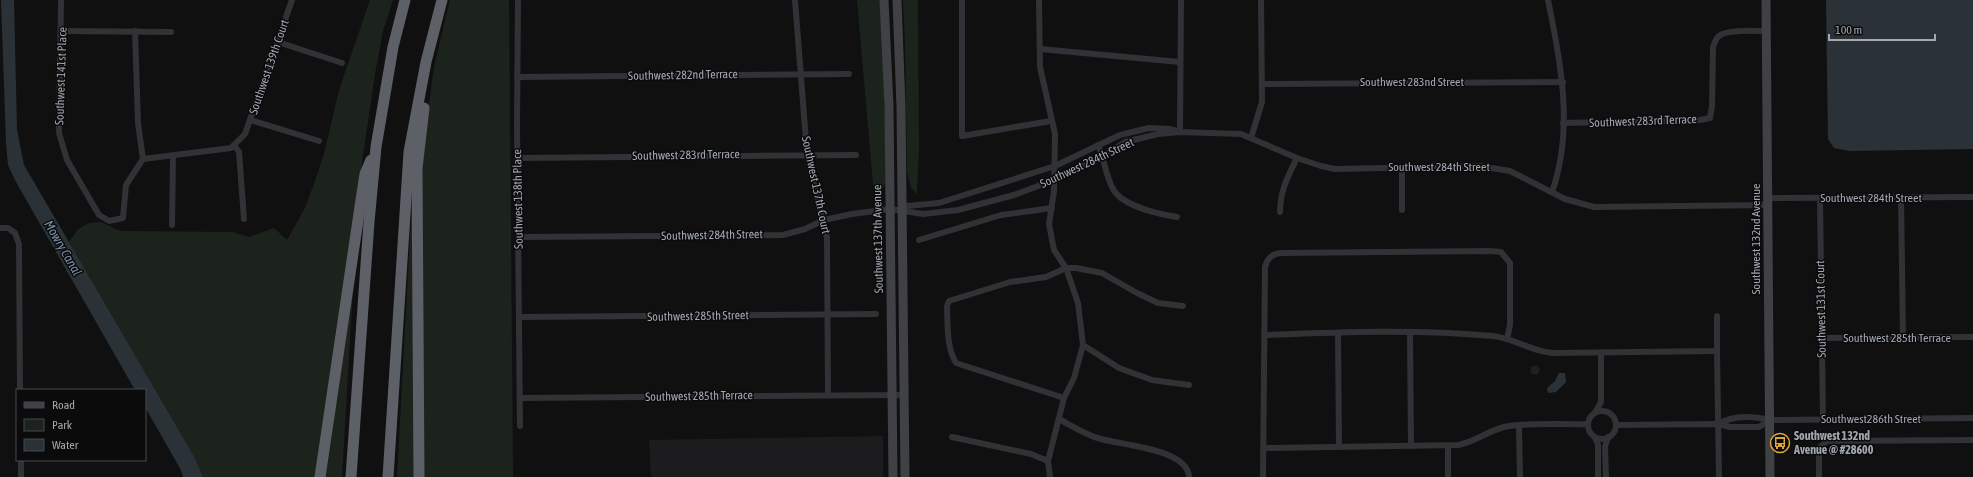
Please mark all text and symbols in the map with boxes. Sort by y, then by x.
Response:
scale bar [1829,16,1935,42]
street label: Southwest 139th Court [246,17,292,116]
text: 100 m [1835,23,1862,37]
street label: Southwest 141st Place [52,27,70,125]
street label: Southwest 282nd Terrace [628,67,738,83]
street label: Southwest 283nd Street [1360,75,1465,89]
street label: Southwest 283rd Terrace [1589,112,1697,130]
street label: Southwest 137th Court [799,135,833,235]
street label: Southwest 284th Street [1038,135,1137,191]
street label: Southwest 283rd Terrace [632,147,740,163]
street label: Southwest 138th Place [510,149,526,249]
street label: Southwest 284th Street [1388,160,1490,174]
street label: Southwest 132nd Avenue [1749,184,1763,294]
street label: Southwest 137th Avenue [870,185,886,293]
street label: Southwest 284th Street [1820,191,1922,205]
water label: Mowry Canal [41,218,85,278]
street label: Southwest 284th Street [661,227,764,243]
street label: Southwest 131st Court [1813,260,1829,358]
street label: Southwest 285th Street [647,308,750,324]
street label: Southwest 285th Terrace [1843,331,1951,345]
street label: Southwest 285th Terrace [645,388,753,404]
legend [16,389,146,461]
text: Road [52,398,75,412]
street label: Southwest286th Street [1821,412,1922,426]
text: Park [52,418,73,432]
place label: Southwest 132nd Avenue @ #28600 [1793,429,1874,457]
bus stop icon: Southwest 132nd Avenue @ #28600 [1769,432,1791,454]
text: Water [52,438,79,452]

